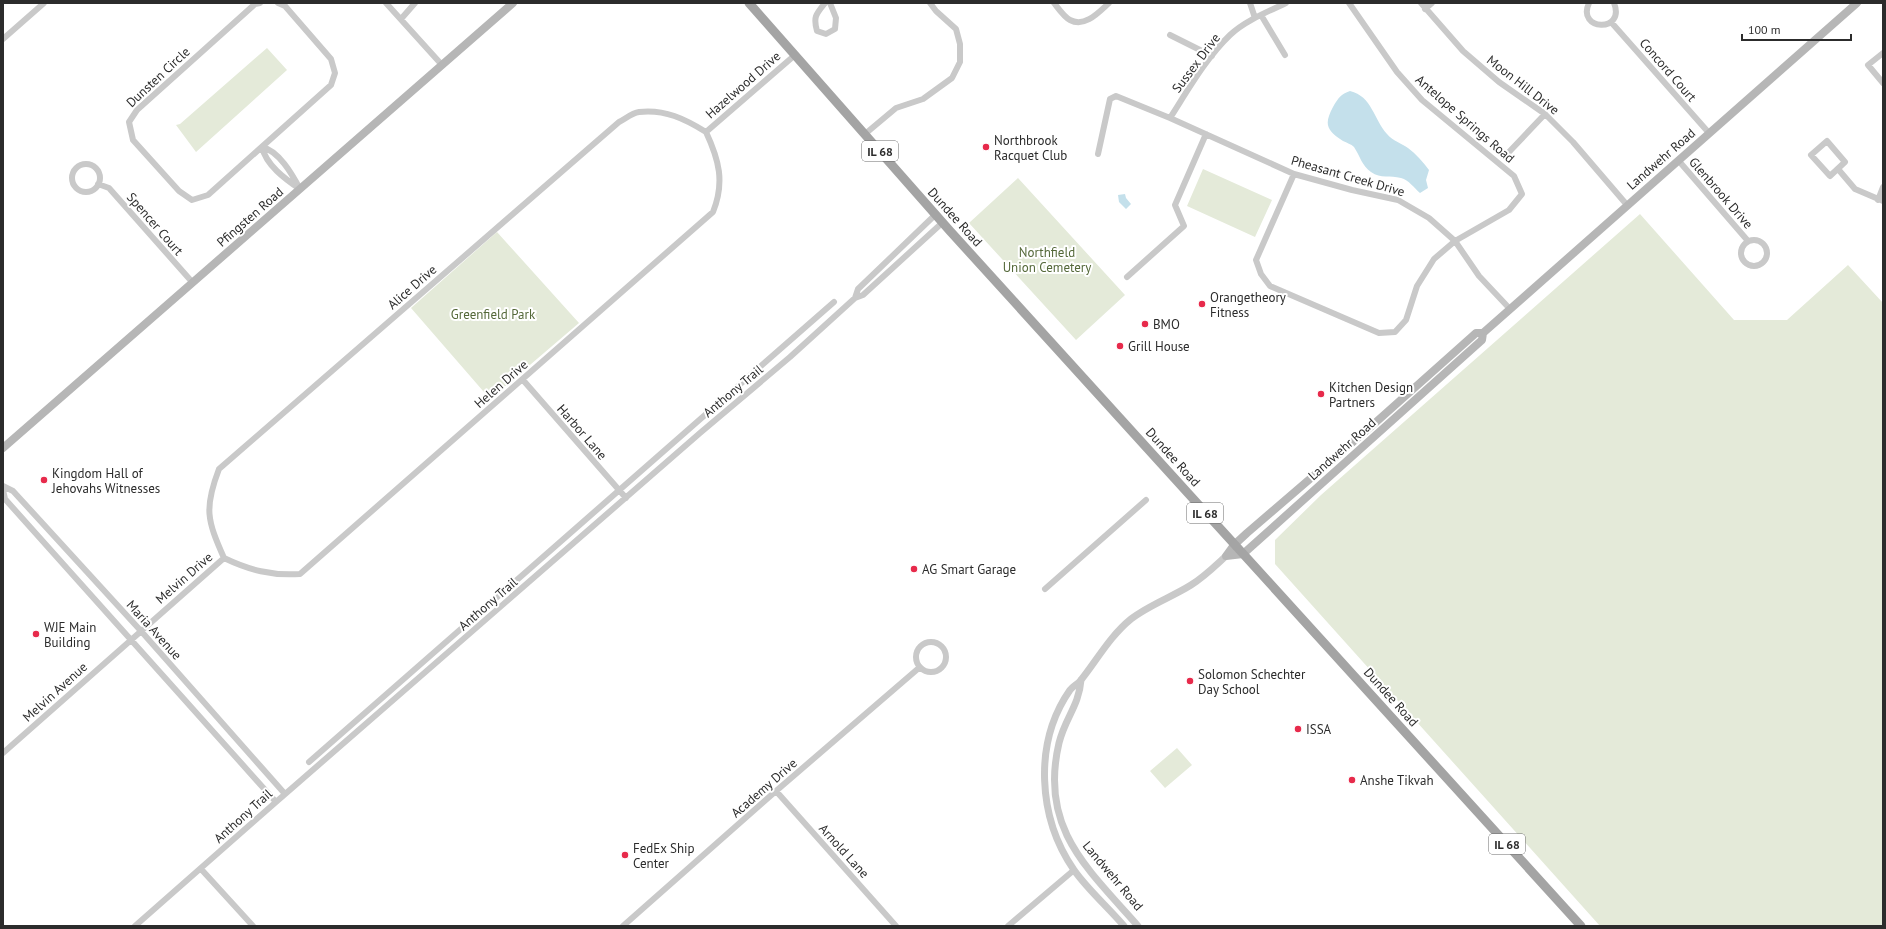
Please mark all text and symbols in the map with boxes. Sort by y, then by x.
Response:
scale bar [1742,16,1851,42]
text: 100 m [1748,22,1781,37]
street label: Sussex Drive [1168,30,1224,96]
street label: Concord Court [1636,35,1701,106]
street label: Dunsten Circle [123,43,193,111]
street label: Hazelwood Drive [702,48,784,122]
street label: Moon Hill Drive [1483,51,1563,119]
street label: Antelope Springs Road [1412,71,1518,167]
street label: Landwehr Road [1623,125,1699,193]
place label: Northbrook Racquet Club [994,132,1067,164]
road number: IL 68 [862,141,898,161]
marker: Northbrook Racquet Club [981,142,991,152]
street label: Pheasant Creek Drive [1289,152,1407,200]
street label: Glenbrook Drive [1685,154,1757,232]
street label: Pfingsten Road [213,183,287,251]
street label: Dundee Road [924,184,986,250]
street label: Spencer Court [123,189,187,259]
park label: Northfield Union Cemetery [1003,244,1091,276]
street label: Alice Drive [384,261,440,313]
place label: Orangetheory Fitness [1210,289,1286,321]
marker: Orangetheory Fitness [1197,299,1207,309]
park label: Greenfield Park [451,306,536,323]
place label: BMO [1153,316,1180,333]
marker: BMO [1140,319,1150,329]
place label: Grill House [1128,338,1190,355]
marker: Grill House [1115,341,1125,351]
street label: Helen Drive [471,356,531,412]
street label: Anthony Trail [700,361,767,421]
place label: Kitchen Design Partners [1329,379,1413,411]
marker: Kitchen Design Partners [1316,389,1326,399]
street label: Harbor Lane [553,401,611,463]
street label: Landwehr Road [1305,414,1379,484]
street label: Dundee Road [1142,424,1204,490]
place label: Kingdom Hall of Jehovahs Witnesses [51,465,160,497]
marker: Kingdom Hall of Jehovahs Witnesses [39,475,49,485]
road number: IL 68 [1187,503,1223,523]
street label: Melvin Drive [152,549,216,607]
place label: AG Smart Garage [922,561,1016,578]
marker: AG Smart Garage [909,564,919,574]
street label: Anthony Trail [455,574,521,634]
street label: Maria Avenue [123,597,185,663]
place label: WJE Main Building [44,619,96,651]
marker: WJE Main Building [31,629,41,639]
street label: Melvin Avenue [19,659,91,725]
street label: Dundee Road [1360,664,1422,730]
place label: Solomon Schechter Day School [1198,666,1306,698]
marker: Solomon Schechter Day School [1185,676,1195,686]
place label: ISSA [1306,721,1332,738]
marker: ISSA [1293,724,1303,734]
street label: Academy Drive [727,755,801,821]
place label: Anshe Tikvah [1360,772,1434,789]
marker: Anshe Tikvah [1347,775,1357,785]
street label: Anthony Trail [210,785,276,847]
street label: Arnold Lane [815,820,873,882]
road number: IL 68 [1489,834,1525,854]
street label: Landwehr Road [1079,838,1147,914]
place label: FedEx Ship Center [633,840,695,872]
marker: FedEx Ship Center [620,850,630,860]

